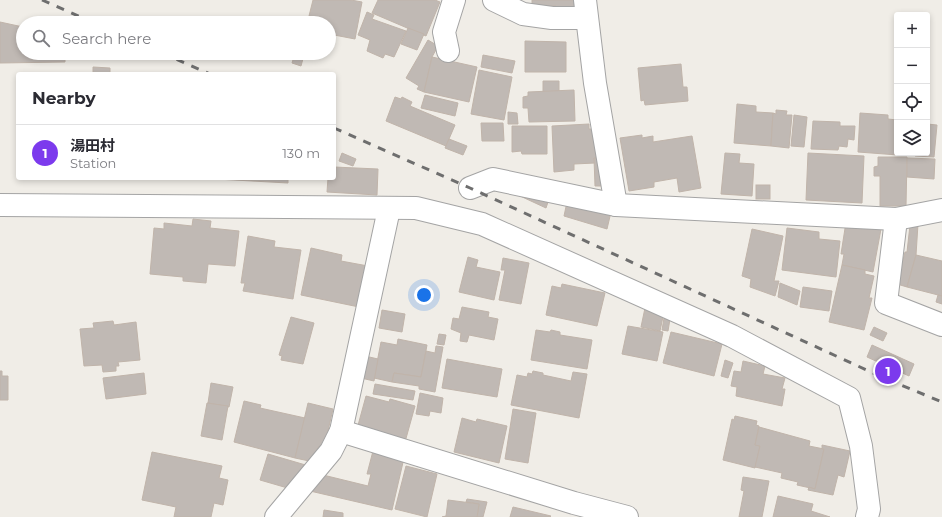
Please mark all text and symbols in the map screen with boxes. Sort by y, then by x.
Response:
map controls [894,12,930,156]
button: + [894,12,930,48]
search box [16,16,336,60]
icon: search [30,27,52,49]
text: Search here [62,29,151,48]
button: − [894,48,930,84]
button: locate [894,84,930,120]
text: Nearby [32,88,96,108]
button: layers [894,120,930,156]
text: 湯田村 [70,136,115,155]
text: 1 [42,145,48,161]
text: 130 m [282,145,320,161]
text: Station [70,155,116,171]
your location [414,285,434,305]
pin: 1 [875,356,901,386]

